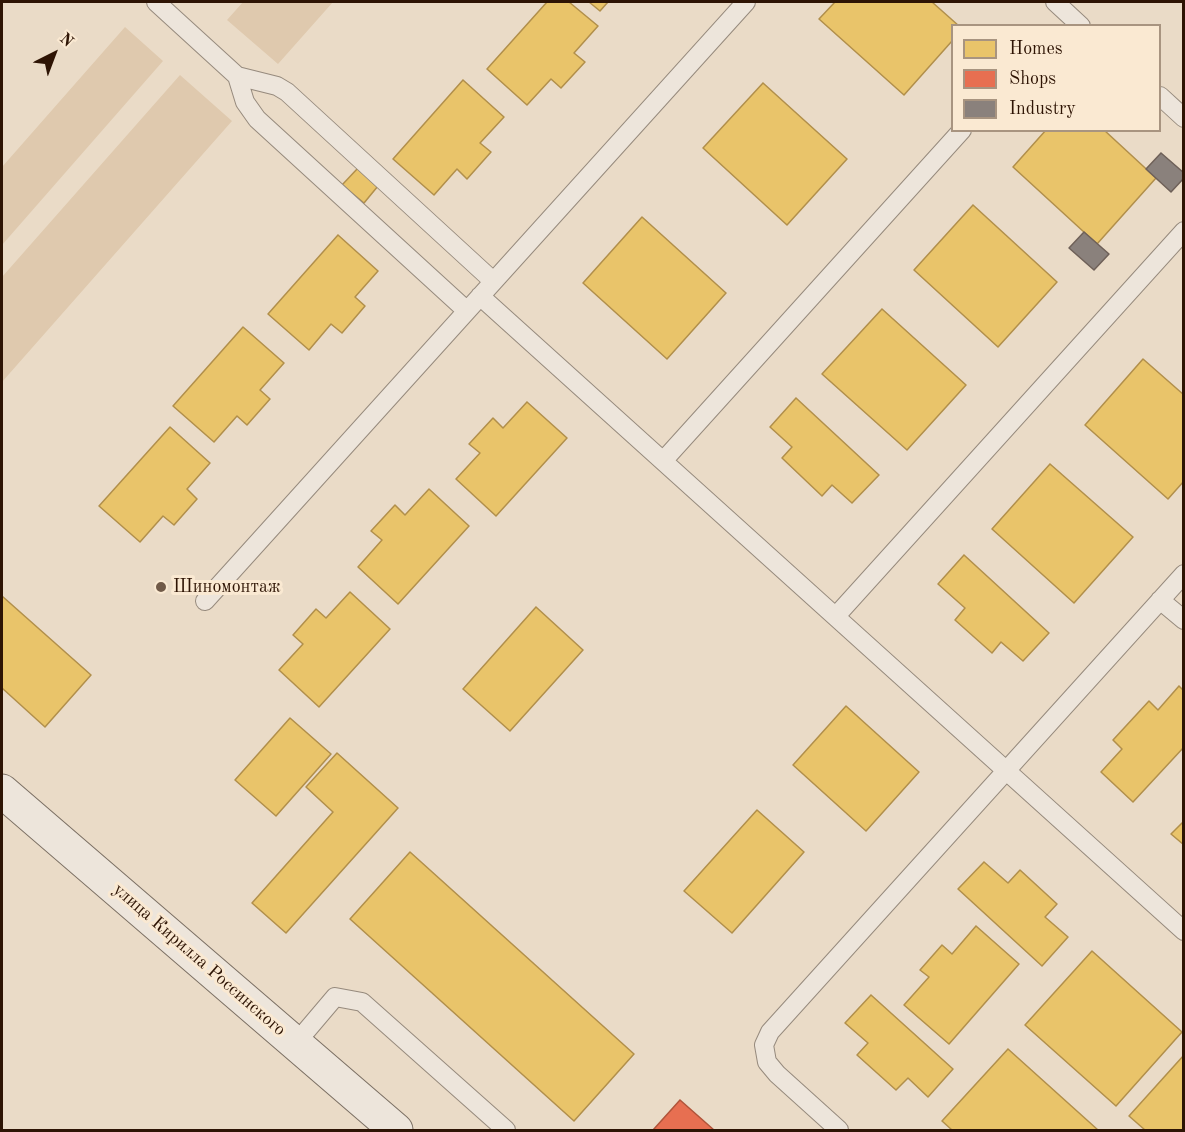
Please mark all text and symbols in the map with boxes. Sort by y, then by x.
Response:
north arrow [24,24,84,84]
legend [951,24,1161,132]
text: N [56,31,76,51]
text: Homes [1009,40,1063,58]
text: Shops [1009,70,1056,88]
text: Industry [1009,100,1076,118]
place label: Шиномонтаж [173,576,281,598]
marker: Шиномонтаж [154,580,168,594]
street label: улица Кирилла Россинского [108,879,290,1041]

